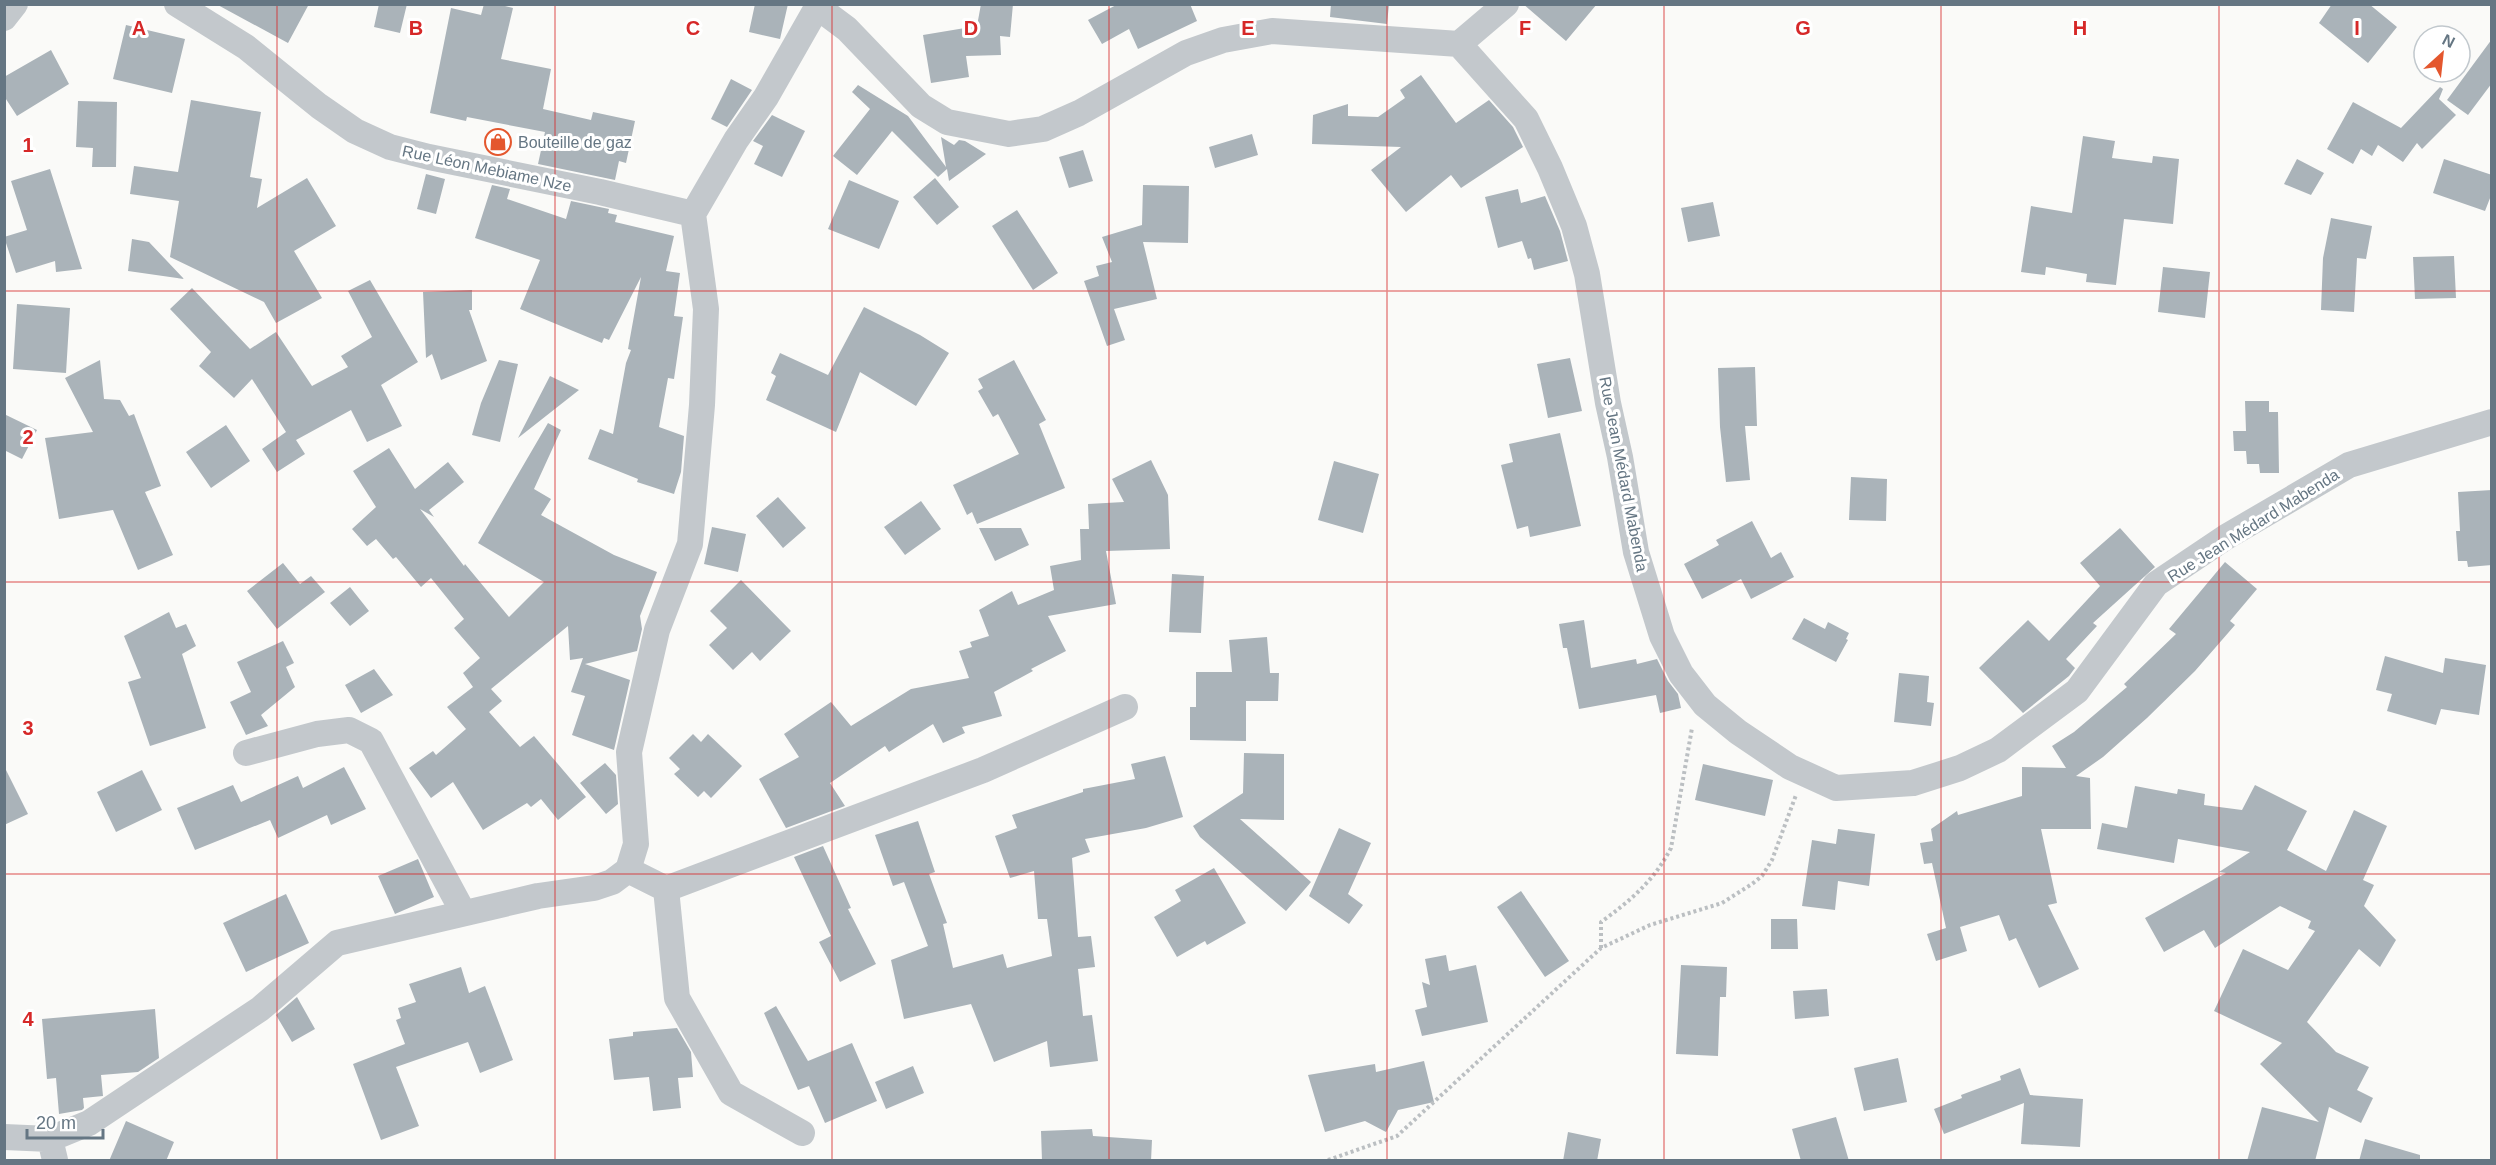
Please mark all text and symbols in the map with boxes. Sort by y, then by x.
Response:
text: A [132,17,146,39]
text: B [409,17,423,39]
text: C [686,17,700,39]
text: D [964,17,978,39]
text: E [1241,17,1255,39]
text: F [1519,17,1531,39]
text: G [1795,17,1811,39]
text: H [2073,17,2087,39]
text: I [2354,17,2360,39]
north arrow [2412,24,2472,84]
text: N [2440,31,2458,51]
shop icon: Bouteille de gaz [483,127,513,157]
text: 1 [22,134,34,156]
place label: Bouteille de gaz [518,134,632,151]
street label: Rue Léon Mebiame Nze [401,142,573,195]
street label: Rue Jean Médard Mabenda [1596,375,1651,573]
text: 2 [22,426,34,448]
street label: Rue Jean Médard Mabenda [2165,466,2342,585]
text: 3 [22,717,34,739]
text: 4 [22,1008,34,1030]
scale bar [27,1102,104,1140]
text: 20 m [36,1113,76,1133]

